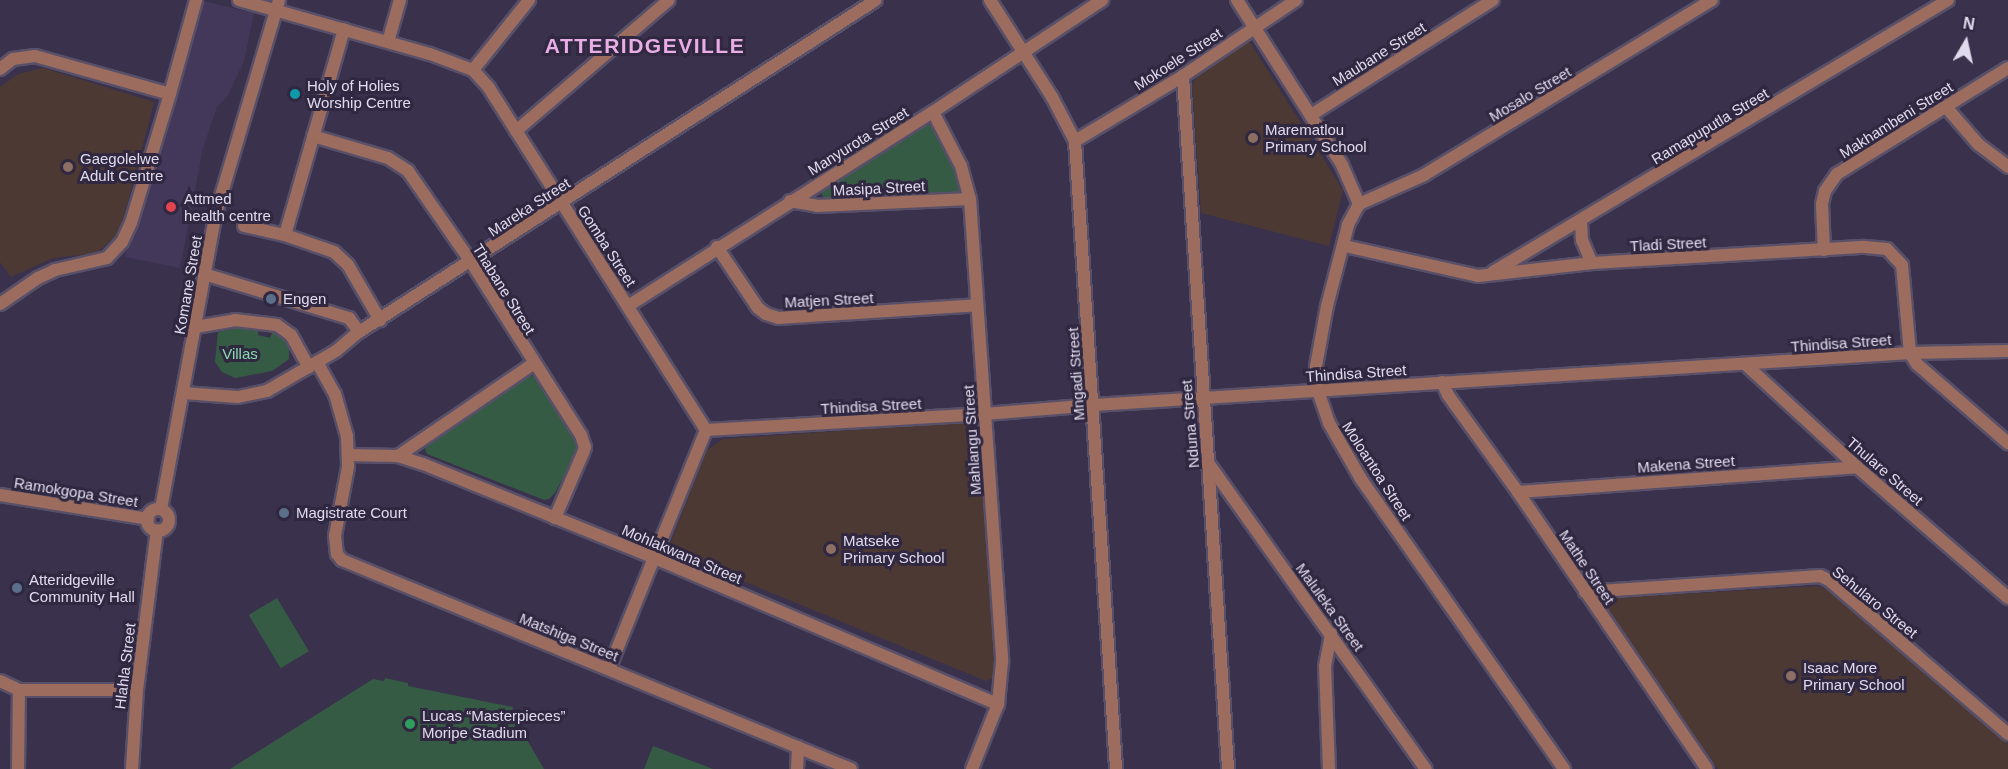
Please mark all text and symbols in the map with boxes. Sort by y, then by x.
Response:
north arrow [1936,12,1996,72]
text: N [1962,14,1976,33]
street label: Maubane Street [1329,18,1429,90]
street label: Mokoele Street [1131,24,1225,94]
district label: ATTERIDGEVILLE [545,33,745,59]
street label: Mosalo Street [1486,62,1574,126]
place label: Holy of Holies Worship Centre [307,76,411,111]
street label: Makhambeni Street [1836,78,1956,162]
street label: Ramapuputla Street [1648,84,1772,168]
marker: Holy of Holies Worship Centre [288,87,302,101]
street label: Manyurota Street [804,103,912,179]
place label: Marematlou Primary School [1265,120,1367,155]
marker: Marematlou Primary School [1246,131,1260,145]
place label: Gaegolelwe Adult Centre [80,149,163,184]
marker: Gaegolelwe Adult Centre [61,160,75,174]
street label: Mareka Street [485,174,573,240]
street label: Masipa Street [832,177,926,199]
place label: Attmed health centre [184,189,271,224]
marker: Attmed health centre [162,198,180,216]
street label: Gomba Street [574,202,640,290]
street label: Tladi Street [1629,233,1707,255]
street label: Komane Street [170,234,206,336]
street label: Thabane Street [469,240,539,338]
street label: Matjen Street [784,289,874,311]
place label: Engen [283,290,326,308]
marker: Engen [264,292,278,306]
street label: Mngadi Street [1064,327,1088,421]
street label: Thindisa Street [1790,331,1892,355]
park label: Villas [222,345,258,363]
street label: Thindisa Street [1305,361,1407,385]
street label: Nduna Street [1177,379,1203,469]
street label: Mahlangu Street [959,384,985,496]
street label: Thindisa Street [820,394,922,418]
street label: Moloantoa Street [1338,418,1416,524]
street label: Thulare Street [1843,433,1927,509]
street label: Makena Street [1637,452,1735,476]
street label: Ramokgopa Street [13,473,139,511]
place label: Magistrate Court [296,504,407,522]
marker: Magistrate Court [277,506,291,520]
street label: Mohlakwana Street [619,521,745,587]
street label: Mathe Street [1556,526,1618,608]
place label: Matseke Primary School [843,531,945,566]
marker: Matseke Primary School [824,542,838,556]
street label: Maluleka Street [1292,560,1368,654]
street label: Sehularo Street [1829,562,1921,642]
place label: Atteridgeville Community Hall [29,570,135,605]
marker: Atteridgeville Community Hall [10,581,24,595]
street label: Matshiga Street [517,609,621,665]
street label: Hlahla Street [111,622,139,710]
place label: Isaac More Primary School [1803,658,1905,693]
marker: Isaac More Primary School [1784,669,1798,683]
place label: Lucas “Masterpieces” Moripe Stadium [422,706,565,741]
marker: Lucas “Masterpieces” Moripe Stadium [403,717,417,731]

